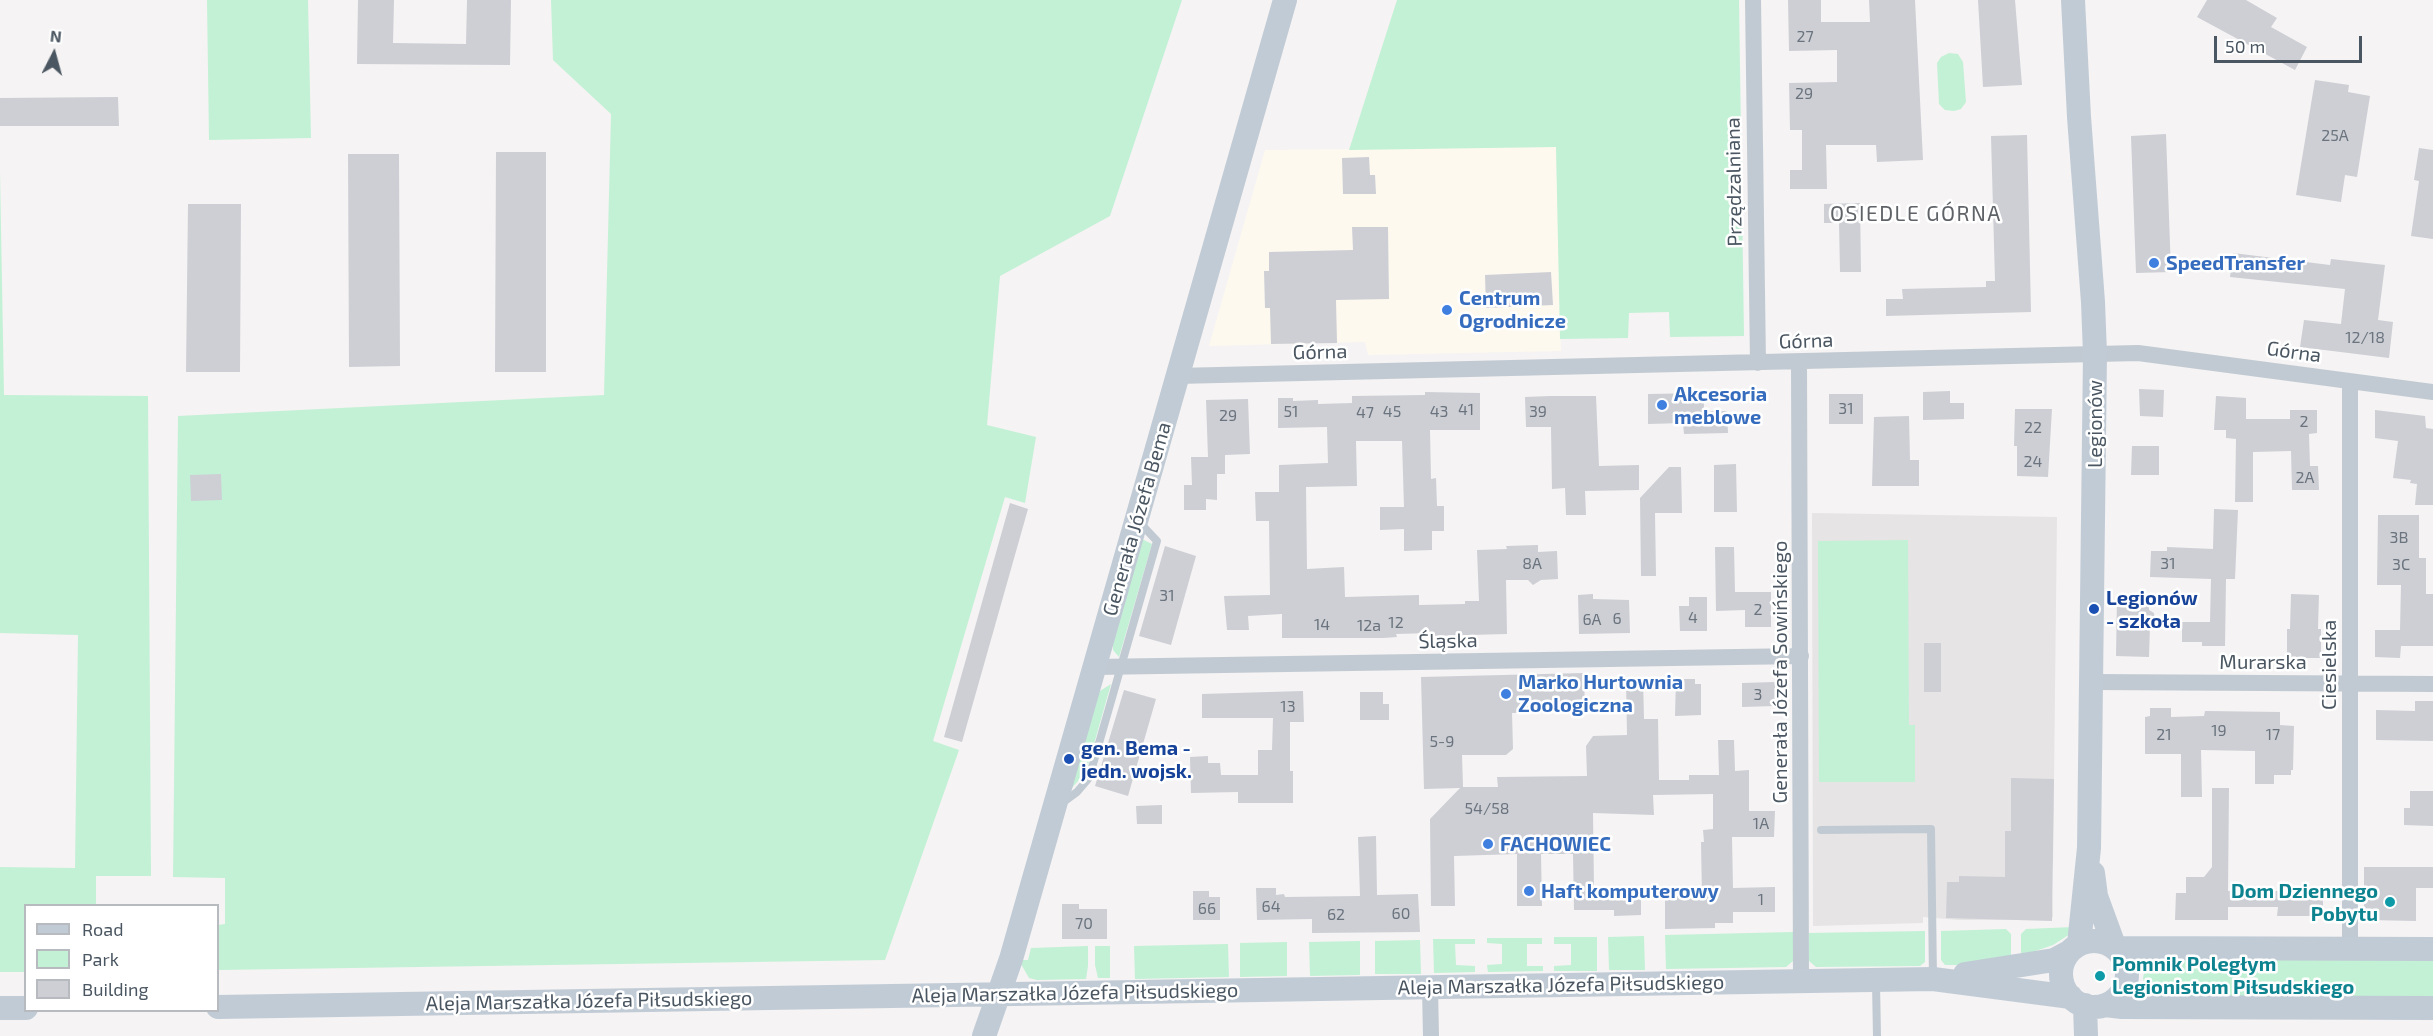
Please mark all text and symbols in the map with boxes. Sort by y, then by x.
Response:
north arrow [24,24,84,84]
scale bar [2217,24,2366,62]
text: N [49,26,63,46]
house number: 27 [1796,27,1814,47]
text: 50 m [2225,35,2265,57]
house number: 29 [1795,84,1813,104]
street label: Przędzalniana [1721,117,1747,247]
house number: 25A [2321,126,2349,146]
district label: OSIEDLE GÓRNA [1830,201,2002,227]
place label: SpeedTransfer [2166,251,2305,275]
marker: SpeedTransfer [2147,256,2161,270]
place label: Centrum Ogrodnicze [1459,286,1566,333]
marker: Centrum Ogrodnicze [1440,303,1454,317]
street label: Górna [1778,328,1834,354]
house number: 12/18 [2345,328,2385,348]
street label: Górna [2265,336,2323,368]
street label: Górna [1293,340,1347,364]
street label: Legionów [2083,380,2107,468]
place label: Akcesoria meblowe [1674,382,1767,429]
marker: Akcesoria meblowe [1655,398,1669,412]
house number: 31 [1838,399,1854,419]
house number: 41 [1458,400,1474,420]
house number: 51 [1284,402,1298,422]
house number: 45 [1383,402,1401,422]
house number: 43 [1430,402,1448,422]
house number: 39 [1529,402,1547,422]
house number: 47 [1356,403,1374,423]
house number: 29 [1219,406,1237,426]
house number: 2 [2300,412,2308,432]
house number: 22 [2024,418,2042,438]
street label: Generała Józefa Bema [1098,419,1176,619]
house number: 24 [2024,452,2042,472]
house number: 2A [2296,468,2314,488]
house number: 3B [2390,528,2408,548]
street label: Generała Józefa Sowińskiego [1768,541,1792,803]
house number: 8A [1522,554,1542,574]
house number: 31 [2160,554,2176,574]
house number: 3C [2392,555,2410,575]
house number: 31 [1159,586,1175,606]
place label: Legionów - szkoła [2106,586,2198,633]
house number: 2 [1754,600,1762,620]
marker: Legionów - szkoła [2087,602,2101,616]
house number: 4 [1688,608,1698,628]
house number: 6 [1612,609,1622,629]
house number: 6A [1582,610,1602,630]
house number: 12 [1388,613,1404,633]
house number: 14 [1314,615,1330,635]
house number: 12a [1357,616,1381,636]
street label: Ciesielska [2317,620,2341,710]
street label: Śląska [1418,628,1478,654]
street label: Murarska [2219,650,2307,674]
place label: Marko Hurtownia Zoologiczna [1518,670,1683,717]
house number: 3 [1754,685,1762,705]
marker: Marko Hurtownia Zoologiczna [1499,687,1513,701]
house number: 13 [1280,697,1296,717]
house number: 19 [2211,721,2227,741]
house number: 21 [2156,725,2172,745]
house number: 17 [2266,725,2280,745]
house number: 5-9 [1430,732,1454,752]
place label: gen. Bema - jedn. wojsk. [1081,736,1192,783]
marker: gen. Bema - jedn. wojsk. [1062,752,1076,766]
house number: 54/58 [1465,799,1509,819]
house number: 1A [1753,814,1769,834]
place label: FACHOWIEC [1500,832,1611,856]
marker: FACHOWIEC [1481,837,1495,851]
place label: Haft komputerowy [1541,879,1719,903]
place label: Dom Dziennego Pobytu [2231,879,2378,926]
marker: Haft komputerowy [1522,884,1536,898]
house number: 1 [1758,890,1764,910]
marker: Dom Dziennego Pobytu [2383,895,2397,909]
house number: 64 [1262,897,1280,917]
house number: 66 [1198,899,1216,919]
legend [24,904,219,1012]
house number: 60 [1392,904,1410,924]
house number: 62 [1327,905,1345,925]
house number: 70 [1075,914,1093,934]
text: Road [82,918,123,940]
text: Park [82,948,119,970]
place label: Pomnik Poległym Legionistom Piłsudskiego [2112,952,2354,999]
marker: Pomnik Poległym Legionistom Piłsudskiego [2093,969,2107,983]
street label: Aleja Marszałka Józefa Piłsudskiego [1398,970,1724,1000]
text: Building [82,978,149,1000]
street label: Aleja Marszałka Józefa Piłsudskiego [912,978,1238,1008]
street label: Aleja Marszałka Józefa Piłsudskiego [426,986,752,1016]

